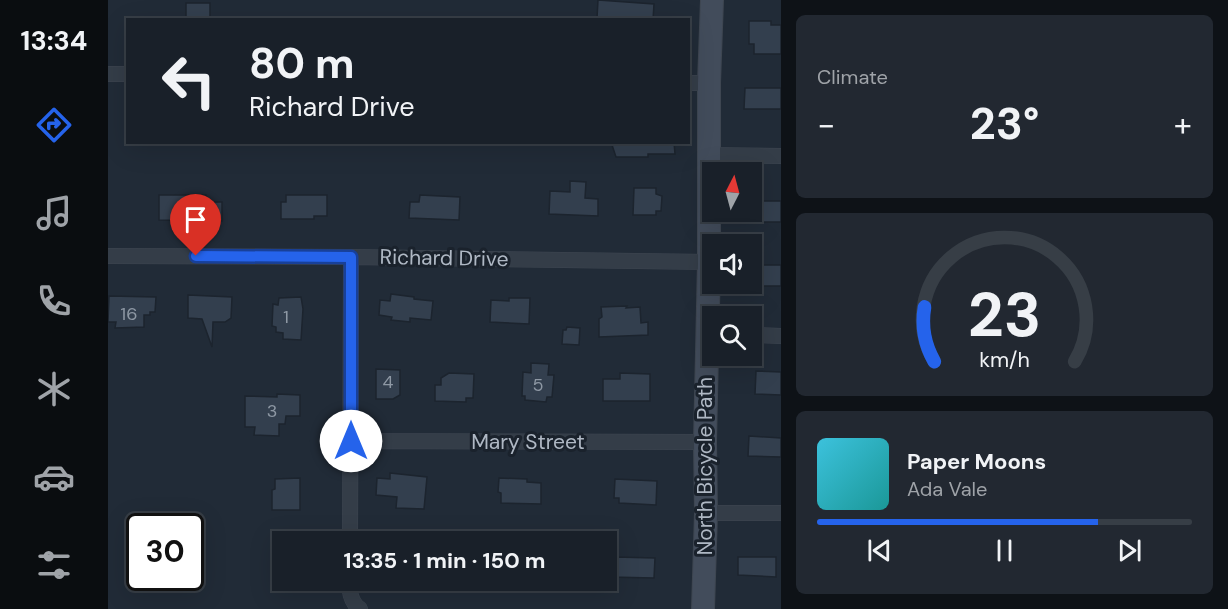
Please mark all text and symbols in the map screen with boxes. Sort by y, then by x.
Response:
text: 13:34 [21,23,87,58]
text: 80 m [249,36,355,91]
icon: left [150,42,228,120]
text: Climate [817,64,888,90]
text: Richard Drive [249,89,415,124]
text: 23° [970,94,1039,153]
text: − [817,103,835,146]
text: + [1174,103,1192,146]
icon: directions [33,104,75,146]
north arrow [702,162,762,222]
map controls [702,162,762,366]
icon: music [33,192,75,234]
pin [170,194,221,256]
icon: arrive [179,203,212,236]
button: sound [702,234,762,294]
street label: Richard Drive [379,243,509,273]
text: 23 [968,274,1041,355]
icon: phone [33,280,75,322]
house number: 16 [121,302,137,326]
house number: 1 [283,305,289,329]
button: search [702,306,762,366]
text: km/h [979,346,1030,374]
icon: climate [33,368,75,410]
house number: 4 [383,370,394,394]
house number: 5 [533,373,543,397]
street label: North Bicycle Path [691,377,719,555]
house number: 3 [267,399,277,423]
position arrow [319,409,383,473]
street label: Mary Street [471,428,585,456]
text: Paper Moons [907,447,1046,476]
icon: car [33,456,75,498]
text: Ada Vale [907,476,987,502]
speed limit sign: 30 [126,513,204,591]
icon: previous [863,534,896,567]
icon: pause [988,534,1021,567]
icon: next [1113,534,1146,567]
icon: filters [33,544,75,586]
text: 13:35 · 1 min · 150 m [343,546,546,575]

